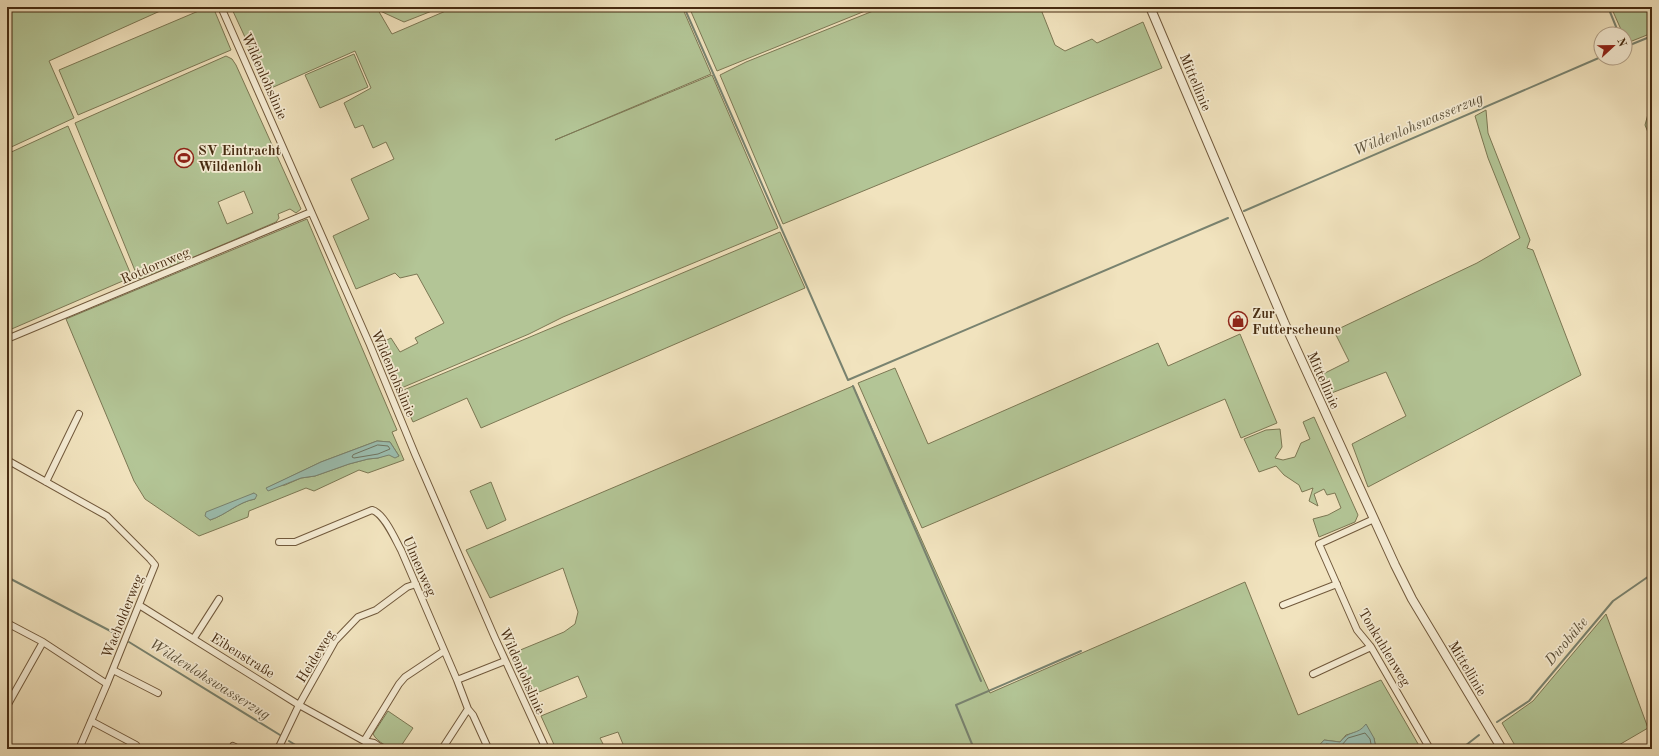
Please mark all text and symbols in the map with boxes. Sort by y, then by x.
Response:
north arrow [1593,26,1633,66]
street label: Wildenlohslinie [239,31,289,122]
text: N [1614,37,1628,49]
street label: Mittellinie [1177,52,1213,113]
water label: Wildenlohswasserzug [1352,91,1486,160]
place label: SV Eintracht Wildenloh [198,144,281,174]
sports icon: SV Eintracht Wildenloh [173,147,195,169]
street label: Rotdornweg [119,245,192,287]
place label: Zur Futterscheune [1252,307,1341,337]
shop icon: Zur Futterscheune [1227,310,1249,332]
street label: Wildenlohslinie [368,328,418,419]
street label: Mittellinie [1304,350,1342,411]
street label: Ulmenweg [400,534,439,599]
street label: Wacholderweg [100,572,146,660]
street label: Tonkuhlenweg [1356,606,1413,689]
water label: Dwobäke [1542,615,1591,670]
street label: Wildenlohslinie [497,626,547,717]
street label: Heideweg [294,627,338,685]
street label: Eibenstraße [208,631,277,681]
water label: Wildenlohswasserzug [146,637,272,724]
street label: Mittellinie [1445,639,1489,698]

